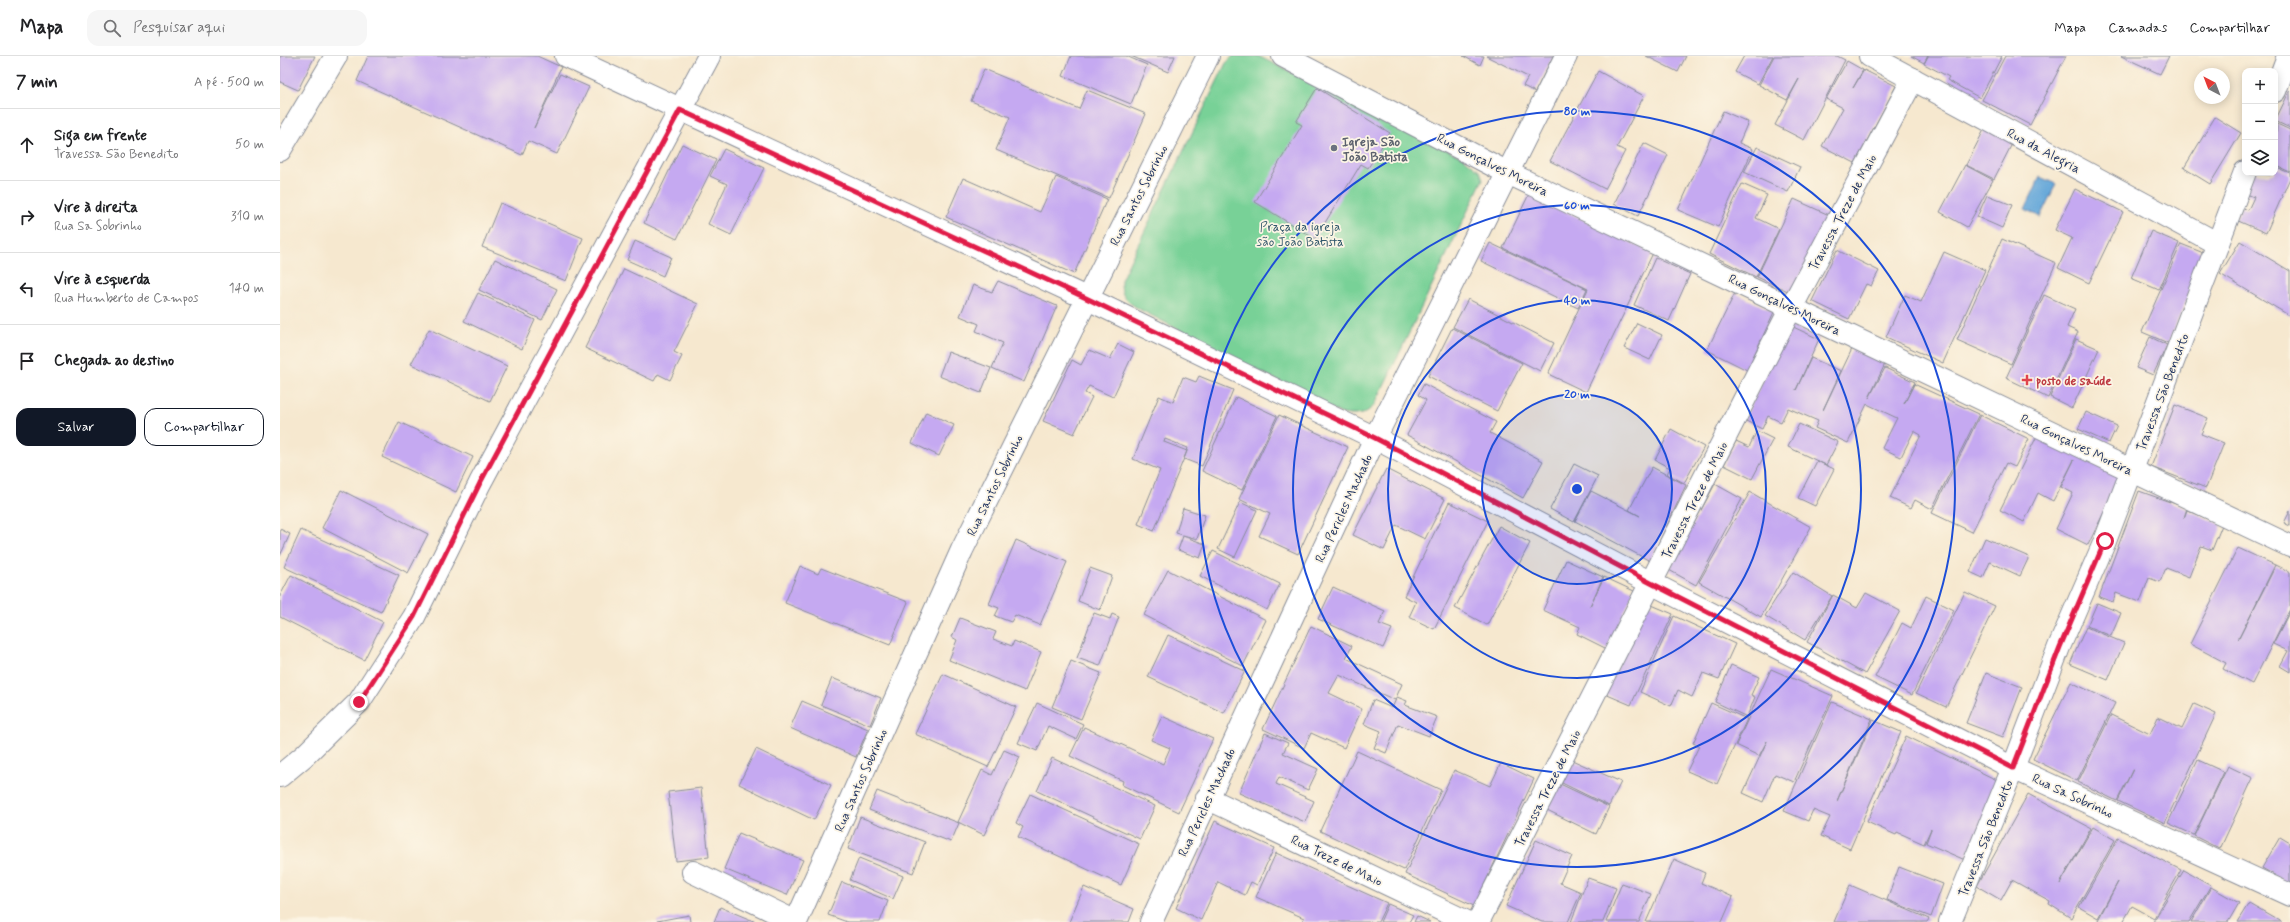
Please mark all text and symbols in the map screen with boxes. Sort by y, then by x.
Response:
search box [87,10,367,46]
text: Mapa [20,15,63,40]
icon: search [101,17,123,39]
text: Pesquisar aqui [133,18,225,38]
text: Mapa [2054,19,2086,37]
text: Camadas [2108,19,2167,37]
text: Compartilhar [2189,19,2270,37]
north arrow [2194,68,2230,104]
map controls [2242,68,2278,176]
button: + [2242,68,2278,104]
text: 7 min [16,71,58,93]
text: A pé · 500 m [194,74,264,91]
text: 80 m [1564,104,1591,120]
button: − [2242,104,2278,140]
street label: Rua da Alegria [2003,125,2083,180]
text: Siga em frente [54,126,147,146]
street label: Rua Gonçalves Moreira [1434,130,1551,201]
icon: ahead [16,134,38,156]
place label: Igreja São João Batista [1342,134,1408,166]
text: 50 m [235,136,264,153]
button: layers [2242,140,2278,176]
street label: Rua Santos Sobrinho [1107,142,1172,249]
marker: Igreja São João Batista [1329,143,1339,153]
text: Travessa São Benedito [54,146,179,163]
street label: Travessa Treze de Maio [1805,152,1881,274]
text: Vire à direita [54,198,138,218]
text: 60 m [1564,198,1590,214]
icon: right [16,206,38,228]
text: 310 m [231,208,264,225]
text: Rua Sa Sobrinho [54,218,142,235]
park label: Praça da igreja são João Batista [1256,219,1344,251]
text: Vire à esquerda [54,270,150,290]
street label: Rua Gonçalves Moreira [1725,271,1844,340]
icon: left [16,278,38,300]
text: 140 m [229,280,264,297]
text: Rua Humberto de Campos [54,290,198,307]
text: 40 m [1564,293,1591,309]
street label: Travessa São Benedito [2133,331,2194,454]
icon: arrive [16,350,38,372]
text: Chegada ao destino [54,351,174,371]
place label: posto de saúde [2036,373,2112,390]
marker: posto de saúde [2021,374,2033,386]
text: 20 m [1564,387,1590,403]
button: Salvar [16,408,136,446]
button: Compartilhar [144,408,264,446]
street label: Rua Gonçalves Moreira [2017,411,2136,480]
street label: Rua Santos Sobrinho [963,432,1028,539]
street label: Travessa Treze de Maio [1658,439,1732,562]
street label: Rua Pericles Machado [1312,452,1377,566]
centre of rings [1570,482,1584,496]
route start [2096,532,2114,550]
route end [350,693,368,711]
street label: Rua Santos Sobrinho [831,726,892,835]
street label: Travessa Treze de Maio [1511,727,1585,850]
street label: Rua Pericles Machado [1175,746,1240,860]
street label: Rua Sa Sobrinho [2029,770,2116,823]
street label: Travessa São Benedito [1955,778,2018,900]
street label: Rua Treze de Maio [1288,832,1385,891]

